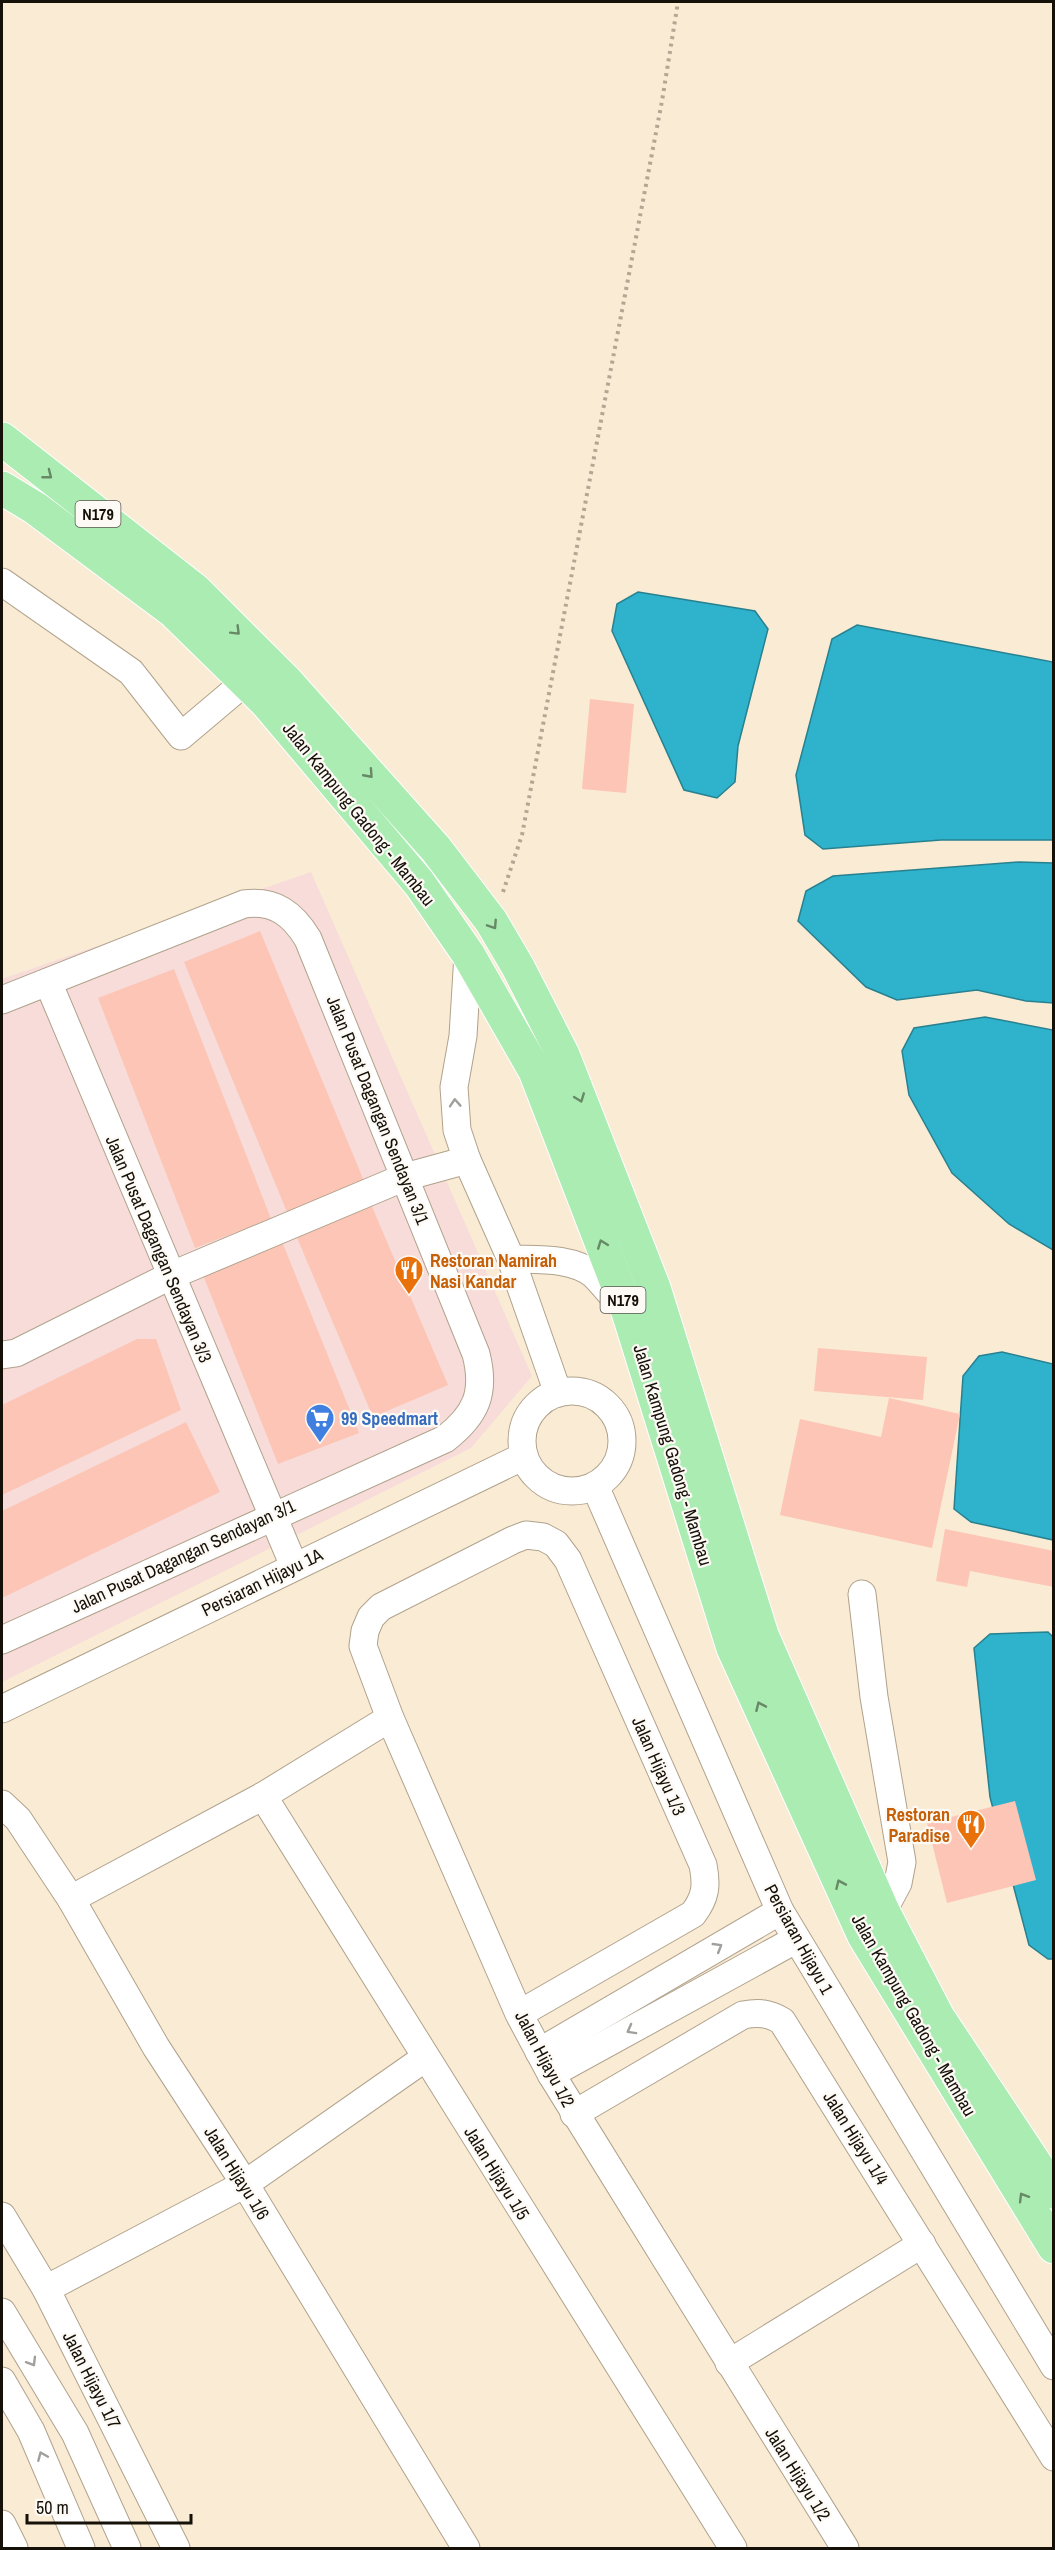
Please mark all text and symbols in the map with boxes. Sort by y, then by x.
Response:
one-way arrow [41,467,52,478]
road number: N179 [76,501,120,527]
one-way arrow [229,624,240,635]
street label: Jalan Kampung Gadong - Mambau [277,717,441,911]
one-way arrow [362,767,373,778]
one-way arrow [485,918,496,929]
street label: Jalan Pusat Dagangan Sendayan 3/1 [321,992,436,1229]
one-way arrow [573,1092,585,1103]
one-way arrow [449,1098,462,1107]
street label: Jalan Pusat Dagangan Sendayan 3/3 [100,1132,218,1366]
one-way arrow [597,1239,609,1250]
place label: Restoran Namirah Nasi Kandar [430,1248,557,1294]
restaurant icon: Restoran Namirah Nasi Kandar [393,1254,425,1296]
road number: N179 [600,1287,646,1313]
street label: Jalan Kampung Gadong - Mambau [627,1341,719,1569]
supermarket icon: 99 Speedmart [304,1402,336,1444]
place label: 99 Speedmart [341,1406,438,1431]
street label: Jalan Pusat Dagangan Sendayan 3/1 [67,1493,300,1619]
street label: Persiaran Hijayu 1A [197,1542,327,1622]
one-way arrow [755,1702,767,1713]
street label: Jalan Hijayu 1/3 [626,1713,692,1819]
place label: Restoran Paradise [886,1802,950,1848]
restaurant icon: Restoran Paradise [955,1808,987,1850]
street label: Persiaran Hijayu 1 [758,1879,840,1999]
one-way arrow [836,1880,848,1891]
street label: Jalan Kampung Gadong - Mambau [846,1909,982,2121]
one-way arrow [712,1943,722,1954]
street label: Jalan Hijayu 1/2 [509,2006,581,2112]
one-way arrow [626,2023,637,2034]
street label: Jalan Hijayu 1/4 [817,2086,895,2190]
street label: Jalan Hijayu 1/6 [198,2121,276,2225]
street label: Jalan Hijayu 1/5 [458,2121,536,2225]
one-way arrow [1019,2193,1031,2203]
street label: Jalan Hijayu 1/7 [57,2327,127,2433]
one-way arrow [24,2356,36,2366]
street label: Jalan Hijayu 1/2 [759,2422,837,2526]
one-way arrow [37,2451,49,2462]
scale bar [27,2487,190,2525]
text: 50 m [36,2495,69,2520]

